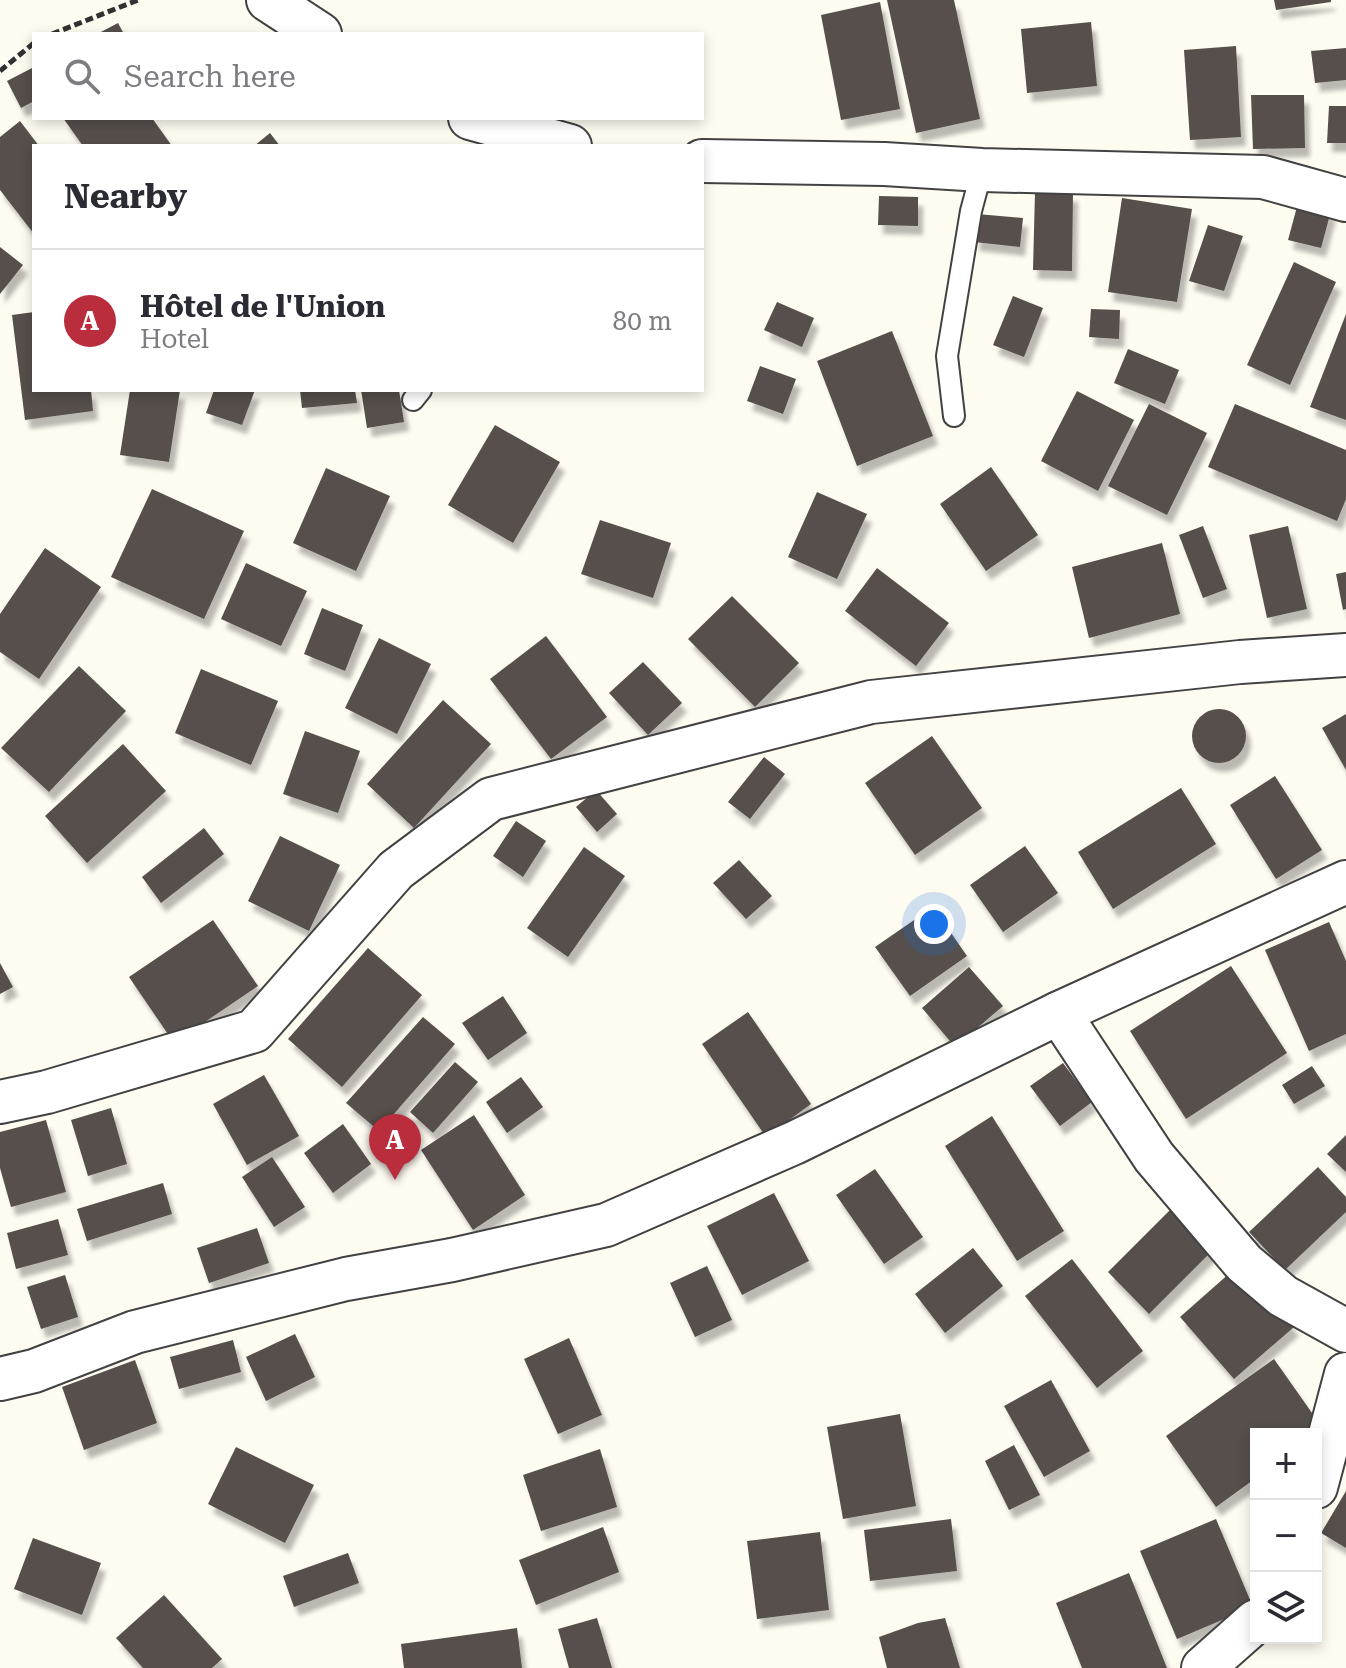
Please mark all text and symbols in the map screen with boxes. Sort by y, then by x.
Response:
search box [32,32,704,120]
icon: search [60,54,104,98]
text: Search here [124,59,296,94]
text: Nearby [64,176,187,216]
text: Hôtel de l'Union [140,289,385,324]
text: A [81,306,99,336]
text: 80 m [613,306,672,336]
text: Hotel [140,324,209,354]
your location [914,904,954,944]
pin: A [369,1114,421,1180]
map controls [1250,1428,1322,1644]
button: + [1250,1428,1322,1500]
button: − [1250,1500,1322,1572]
button: layers [1250,1572,1322,1644]

